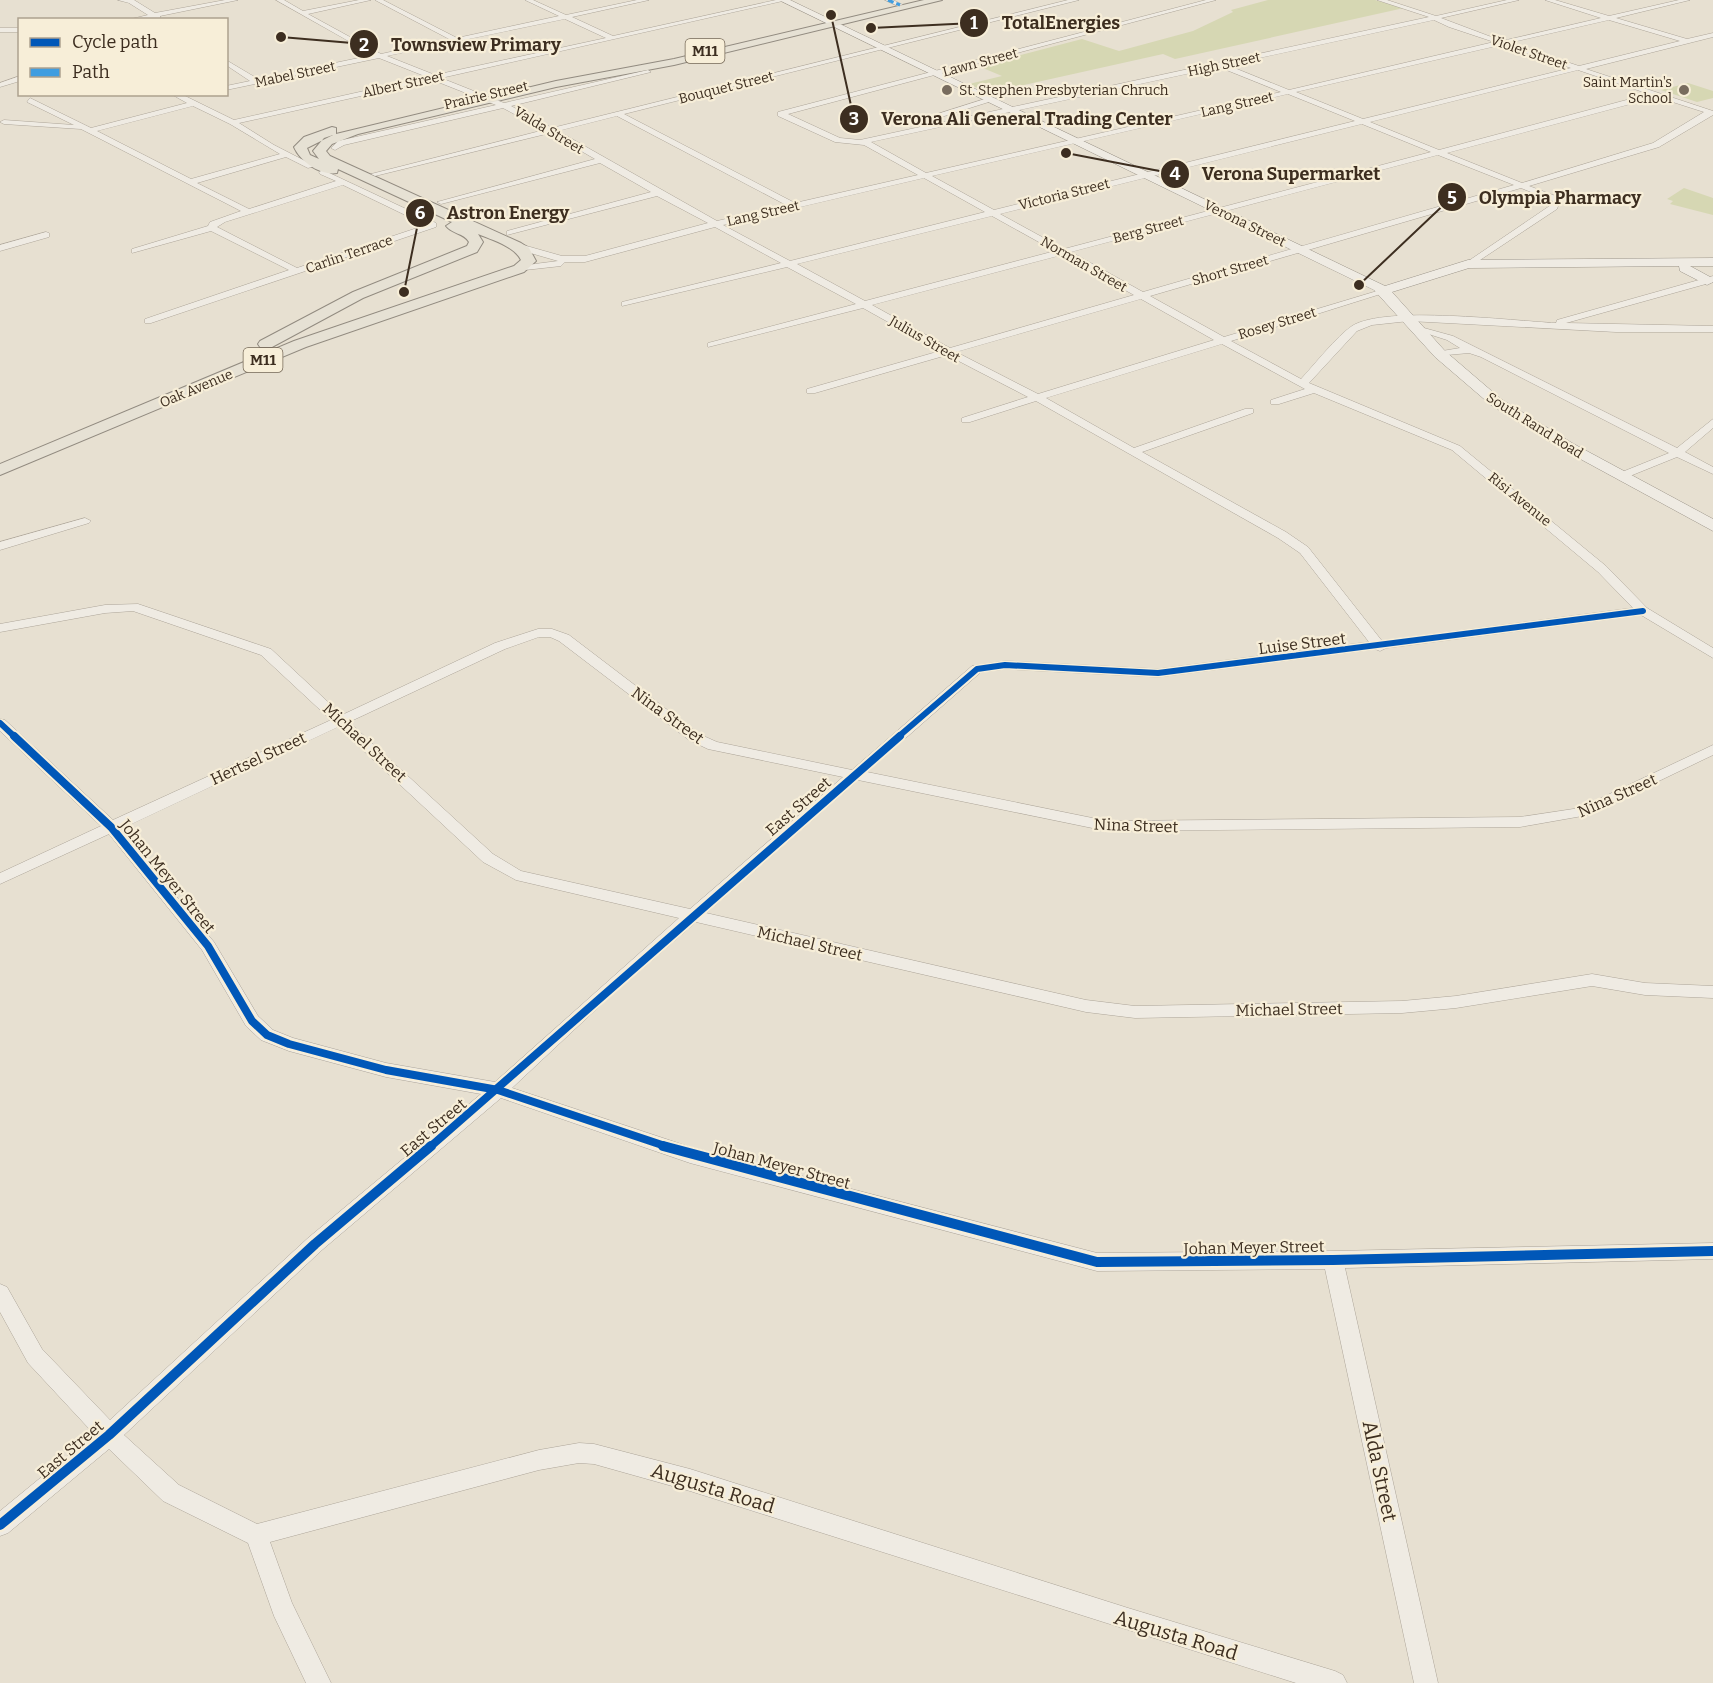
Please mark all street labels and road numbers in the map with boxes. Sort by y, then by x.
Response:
street label: Violet Street [1488,31,1570,74]
road number: M11 [686,39,724,63]
street label: Lawn Street [941,44,1020,81]
street label: High Street [1186,48,1262,80]
street label: Mabel Street [253,58,337,91]
street label: Bouquet Street [677,67,775,108]
street label: Albert Street [361,68,446,101]
street label: Prairie Street [442,78,530,113]
street label: Lang Street [1199,88,1275,121]
street label: Valda Street [511,103,587,158]
street label: Victoria Street [1017,175,1111,214]
street label: Verona Street [1201,196,1289,251]
street label: Lang Street [725,197,801,230]
street label: Berg Street [1111,212,1185,247]
street label: Carlin Terrace [303,232,395,277]
street label: Norman Street [1037,233,1130,296]
street label: Short Street [1190,251,1270,290]
street label: Rosey Street [1236,304,1318,343]
street label: Julius Street [885,312,963,367]
road number: M11 [244,348,282,372]
street label: Oak Avenue [157,365,235,411]
street label: South Rand Road [1483,389,1586,462]
street label: Risi Avenue [1485,469,1555,530]
street label: Luise Street [1257,629,1347,658]
street label: Nina Street [628,683,708,748]
street label: Michael Street [319,699,411,786]
street label: Hertsel Street [207,728,309,789]
street label: Nina Street [1575,769,1660,821]
street label: East Street [762,773,835,840]
street label: Johan Meyer Street [115,815,219,937]
street label: Nina Street [1093,815,1179,836]
street label: Michael Street [755,922,865,965]
street label: Michael Street [1235,999,1343,1020]
street label: East Street [396,1094,470,1160]
street label: Johan Meyer Street [710,1138,853,1193]
street label: Johan Meyer Street [1182,1237,1325,1258]
street label: East Street [33,1416,107,1482]
street label: Alda Street [1358,1418,1402,1524]
street label: Augusta Road [648,1458,778,1518]
street label: Augusta Road [1111,1605,1241,1665]

